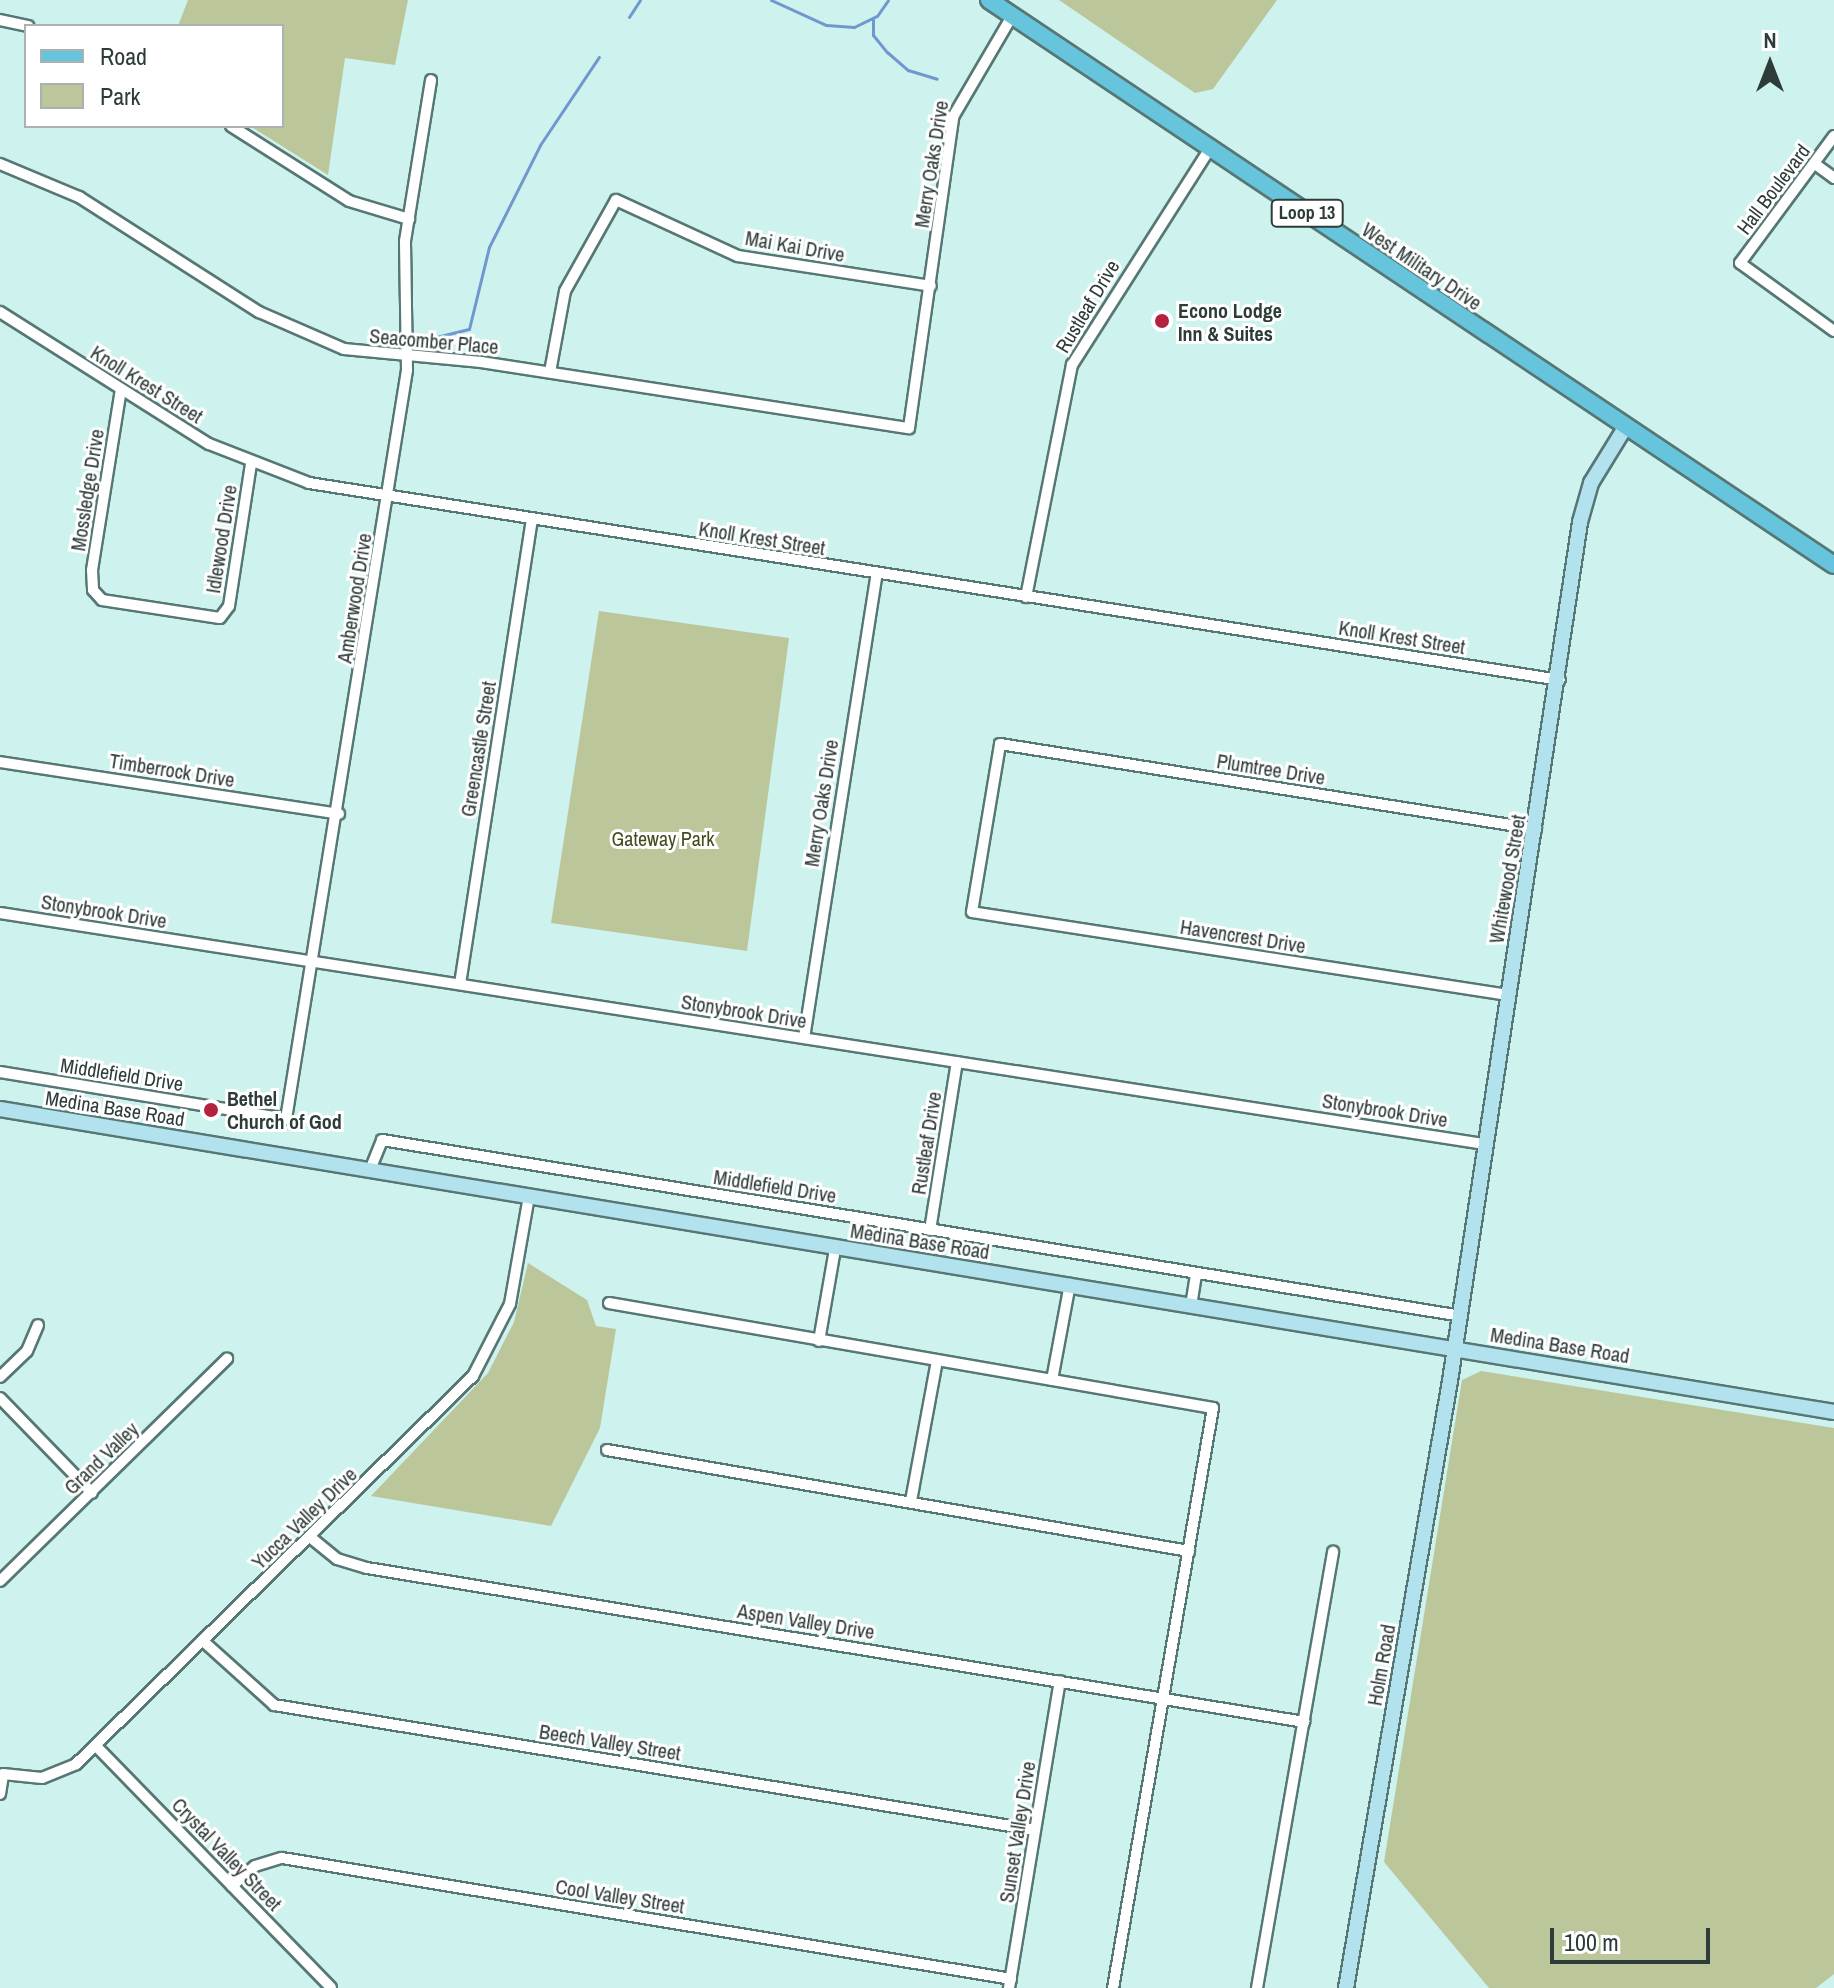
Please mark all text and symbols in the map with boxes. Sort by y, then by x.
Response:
legend [24,24,284,128]
north arrow [1730,24,1810,104]
text: N [1763,25,1777,55]
text: Road [100,40,147,72]
text: Park [100,80,140,112]
street label: Merry Oaks Drive [909,99,953,229]
street label: Hall Boulevard [1731,139,1815,239]
road number: Loop 13 [1269,199,1345,227]
street label: West Military Drive [1358,217,1486,315]
street label: Mai Kai Drive [744,225,846,267]
street label: Rustleaf Drive [1050,255,1124,357]
place label: Econo Lodge Inn & Suites [1178,298,1282,345]
marker: Econo Lodge Inn & Suites [1153,312,1171,330]
street label: Seacomber Place [368,323,500,359]
street label: Knoll Krest Street [87,340,207,428]
street label: Mossledge Drive [66,427,108,553]
street label: Idlewood Drive [201,483,241,595]
street label: Knoll Krest Street [697,516,827,560]
street label: Amberwood Drive [332,531,376,665]
street label: Knoll Krest Street [1337,615,1467,659]
street label: Greencastle Street [455,680,501,818]
street label: Merry Oaks Drive [799,738,843,868]
street label: Timberrock Drive [108,748,236,792]
street label: Plumtree Drive [1215,749,1327,789]
street label: Whitewood Street [1484,813,1530,945]
park label: Gateway Park [612,826,714,850]
street label: Stonybrook Drive [40,889,168,933]
street label: Havencrest Drive [1179,914,1307,958]
street label: Stonybrook Drive [680,989,808,1033]
street label: Middlefield Drive [59,1052,185,1096]
street label: Medina Base Road [44,1085,186,1131]
place label: Bethel Church of God [227,1086,342,1133]
street label: Stonybrook Drive [1321,1088,1449,1132]
street label: Rustleaf Drive [906,1090,946,1196]
marker: Bethel Church of God [202,1101,220,1119]
street label: Middlefield Drive [712,1164,838,1208]
street label: Medina Base Road [849,1218,991,1264]
street label: Medina Base Road [1489,1322,1631,1368]
street label: Grand Valley [59,1417,143,1499]
street label: Yucca Valley Drive [247,1462,361,1574]
street label: Aspen Valley Drive [736,1598,876,1644]
street label: Holm Road [1362,1623,1400,1707]
street label: Beech Valley Street [538,1719,682,1765]
street label: Sunset Valley Drive [994,1760,1040,1904]
street label: Crystal Valley Street [167,1793,287,1915]
street label: Cool Valley Street [554,1874,686,1918]
scale bar [1554,1912,1714,1962]
text: 100 m [1564,1926,1619,1958]

